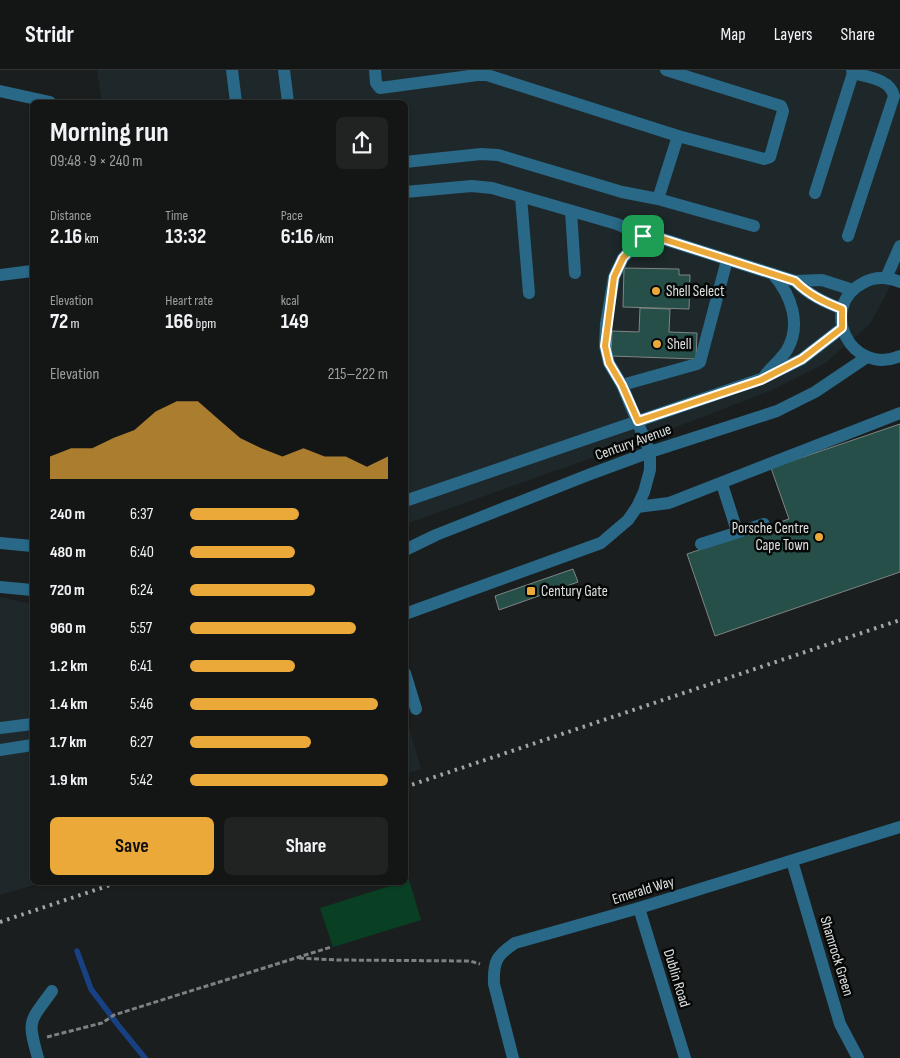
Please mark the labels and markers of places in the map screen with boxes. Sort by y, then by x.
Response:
pin [622,215,664,257]
place label: Shell Select [666,282,725,301]
marker: Shell Select [650,285,662,297]
place label: Shell [667,335,691,354]
marker: Shell [651,338,663,350]
place label: Porsche Centre Cape Town [732,519,809,555]
marker: Porsche Centre Cape Town [813,531,825,543]
place label: Century Gate [541,582,608,601]
marker: Century Gate [525,585,537,597]

